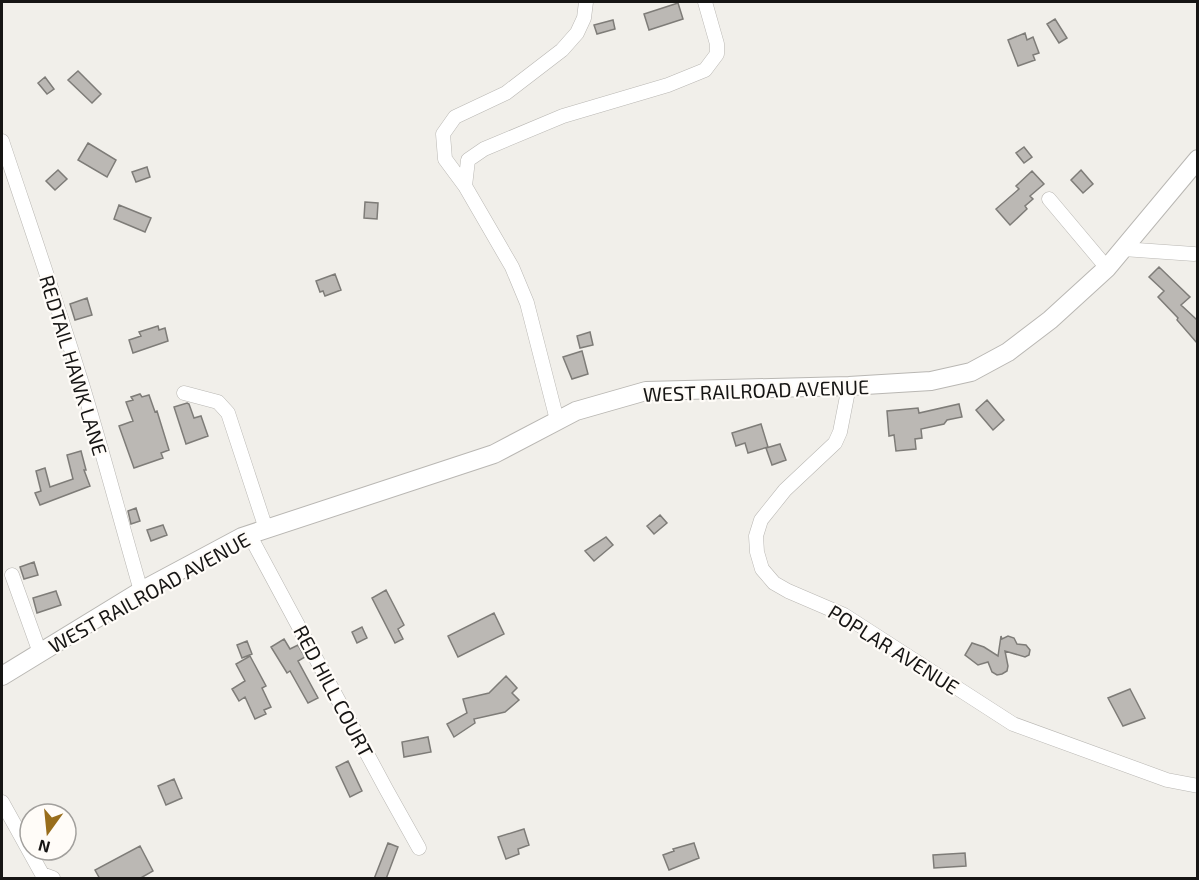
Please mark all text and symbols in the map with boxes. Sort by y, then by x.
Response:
street label: REDTAIL HAWK LANE [35,272,113,458]
street label: WEST RAILROAD AVENUE [642,374,870,406]
street label: WEST RAILROAD AVENUE [44,527,254,657]
street label: POPLAR AVENUE [824,599,964,699]
street label: RED HILL COURT [289,621,379,761]
north arrow [18,802,78,862]
text: N [36,836,52,858]

